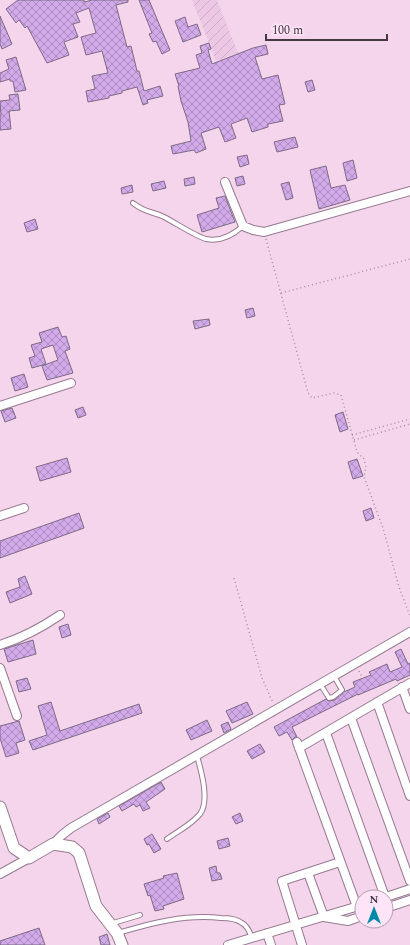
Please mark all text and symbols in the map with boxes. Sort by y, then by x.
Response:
scale bar [266,16,387,42]
text: 100 m [272,21,303,40]
north arrow [354,889,394,929]
text: N [370,891,379,908]

